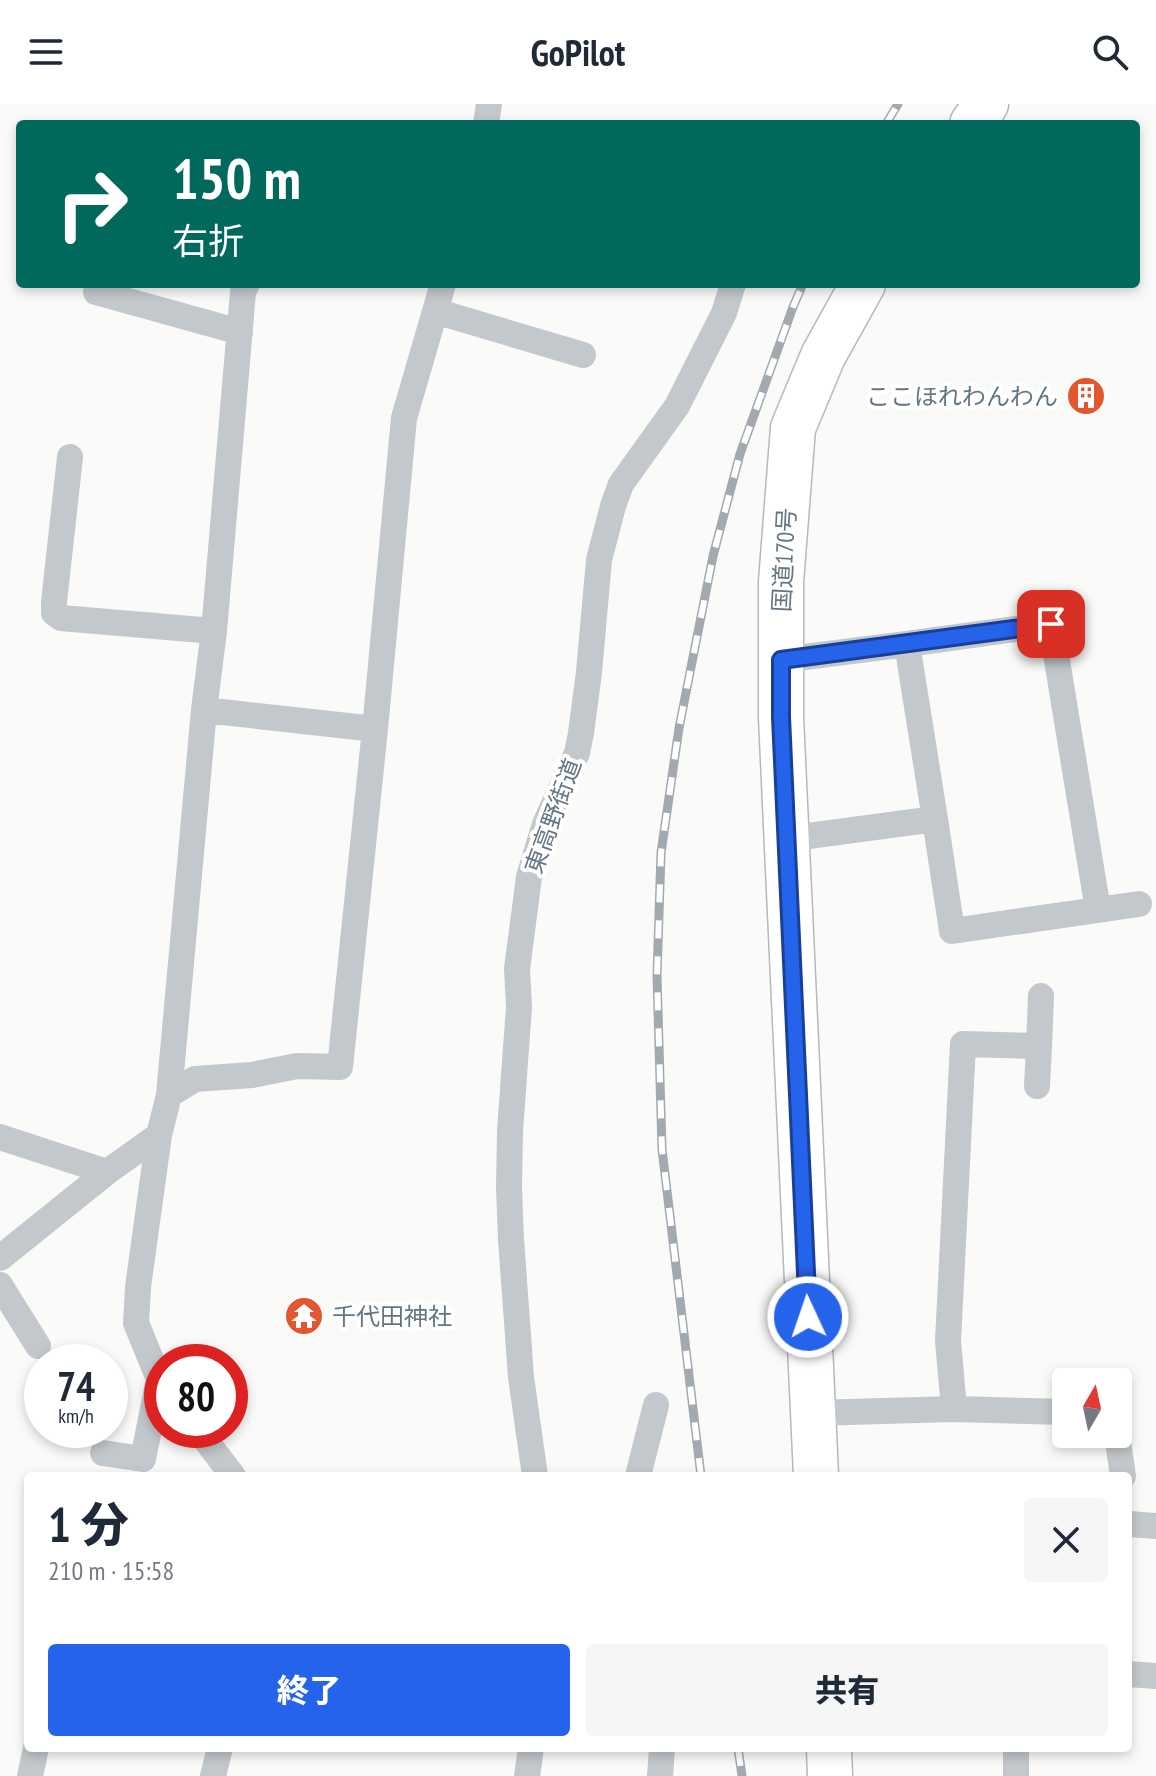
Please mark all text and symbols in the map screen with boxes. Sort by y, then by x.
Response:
text: GoPilot [531,29,625,76]
icon: menu [24,30,68,74]
icon: search [1088,30,1132,74]
text: 150 m [172,142,301,214]
icon: right [40,152,144,256]
text: 右折 [172,217,244,264]
building icon: ここほれわんわん [1065,375,1107,417]
place label: ここほれわんわん [866,381,1058,412]
street label: 国道170号 [766,507,802,613]
pin [1017,590,1085,658]
icon: arrive [1029,602,1073,646]
street label: 東高野街道 [518,754,588,878]
position arrow [766,1275,850,1359]
temple icon: 千代田神社 [283,1295,325,1337]
place label: 千代田神社 [332,1301,452,1332]
speed limit sign: 80 [144,1344,248,1448]
text: 74 [57,1360,95,1412]
north arrow [1052,1368,1132,1448]
map controls [1052,1368,1132,1448]
text: km/h [58,1403,94,1429]
text: 1 分 [48,1493,129,1555]
button: close [1024,1498,1108,1582]
text: 210 m · 15:58 [48,1554,174,1587]
button: 終了 [48,1644,570,1736]
button: 共有 [586,1644,1108,1736]

